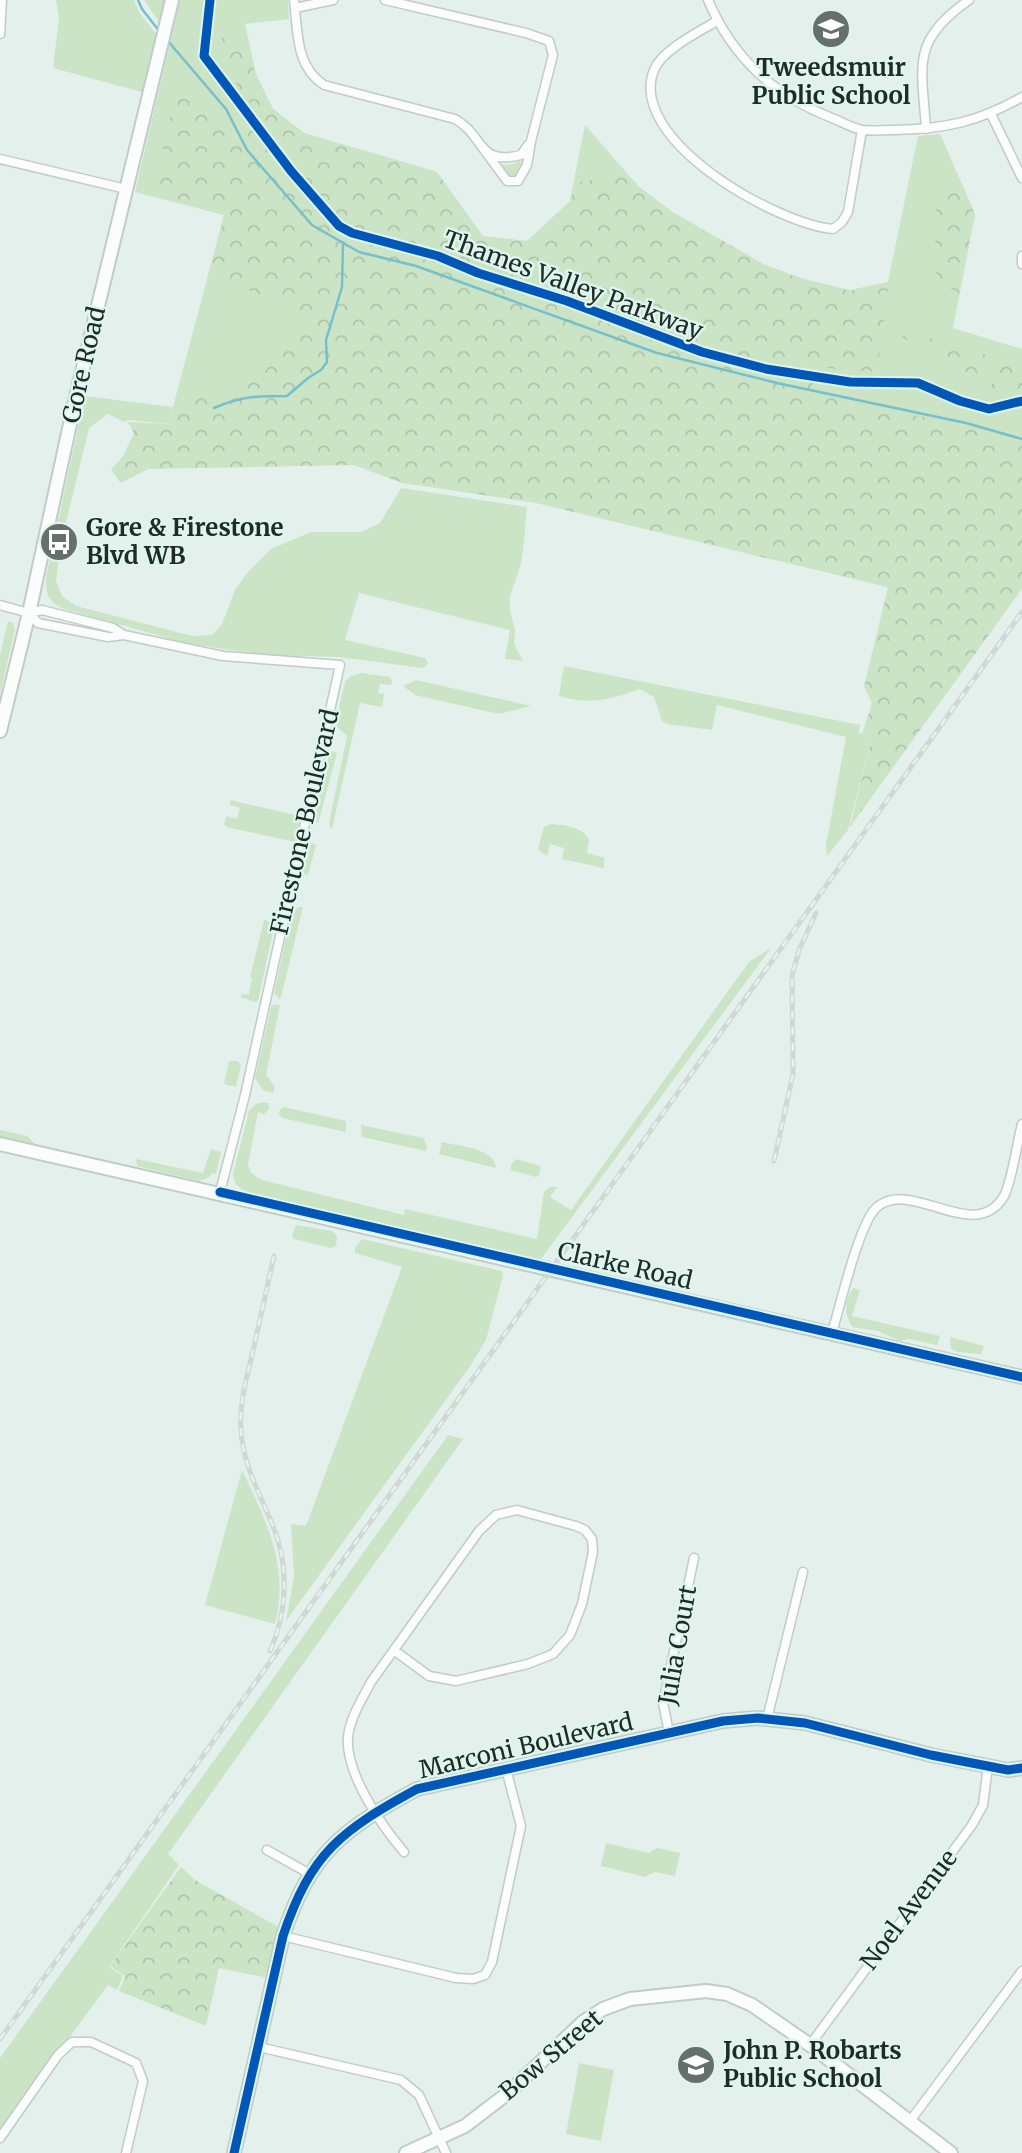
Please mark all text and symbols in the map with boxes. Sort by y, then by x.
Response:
school or university icon: Tweedsmuir Public School [810,8,852,50]
place label: Tweedsmuir Public School [751,52,911,111]
street label: Thames Valley Parkway [439,223,707,346]
street label: Gore Road [55,304,112,426]
place label: Gore & Firestone Blvd WB [86,512,284,571]
bus stop icon: Gore & Firestone Blvd WB [38,521,80,563]
street label: Firestone Boulevard [263,706,346,938]
street label: Clarke Road [555,1235,695,1296]
street label: Julia Court [652,1582,703,1708]
street label: Marconi Boulevard [416,1706,636,1785]
street label: Noel Avenue [853,1843,964,1976]
street label: Bow Street [493,2002,609,2107]
place label: John P. Robarts Public School [722,2035,902,2094]
school or university icon: John P. Robarts Public School [675,2044,717,2086]

